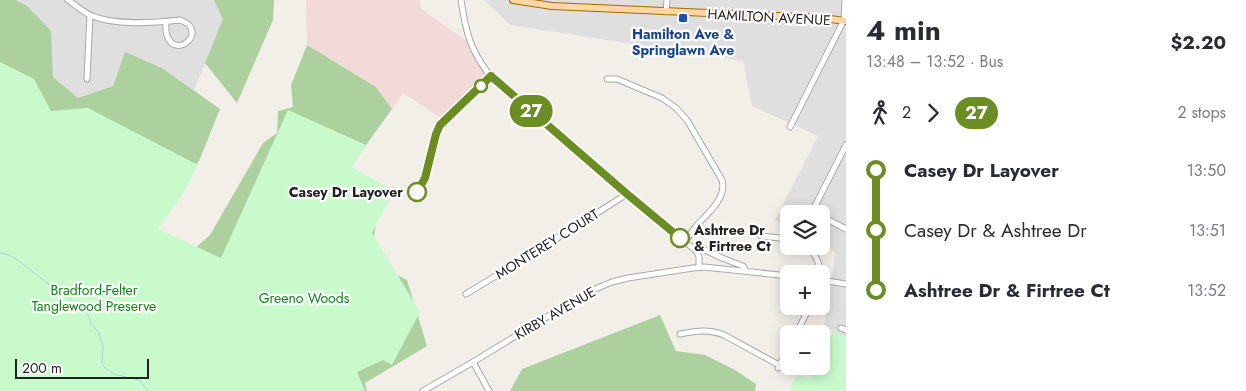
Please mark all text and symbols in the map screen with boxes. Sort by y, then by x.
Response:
street label: HAMILTON AVENUE [707,4,831,30]
text: 4 min [866,10,941,51]
marker: Hamilton Ave & Springlawn Ave [677,12,689,24]
place label: Hamilton Ave & Springlawn Ave [632,24,735,60]
text: $2.20 [1171,29,1226,56]
text: 13:48 – 13:52 · Bus [866,50,1003,73]
unlabelled marker [474,79,488,93]
line badge: 27 [508,95,554,127]
text: 27 [520,98,542,124]
icon: walk [866,99,894,127]
icon: forward [919,99,947,127]
text: 27 [965,100,988,126]
text: 2 [902,101,911,124]
text: 2 stops [1178,101,1226,124]
text: Casey Dr Layover [904,157,1059,184]
text: 13:50 [1187,159,1226,182]
place label: Casey Dr Layover [289,182,403,202]
marker: Casey Dr Layover [407,182,427,202]
street label: MONTEREY COURT [491,204,603,284]
map controls [780,205,830,375]
button: layers [780,205,830,255]
text: Casey Dr & Ashtree Dr [904,217,1087,244]
text: 13:51 [1189,219,1226,242]
place label: Ashtree Dr & Firtree Ct [693,220,771,256]
marker: Ashtree Dr & Firtree Ct [670,228,690,248]
button: + [780,265,830,315]
text: Ashtree Dr & Firtree Ct [904,277,1110,304]
text: 13:52 [1187,279,1226,302]
park label: Bradford-Felter Tanglewood Preserve [32,280,156,316]
street label: KIRBY AVENUE [511,282,599,344]
park label: Greeno Woods [259,288,350,308]
button: − [780,325,830,375]
scale bar [15,356,149,379]
text: 200 m [22,358,62,378]

